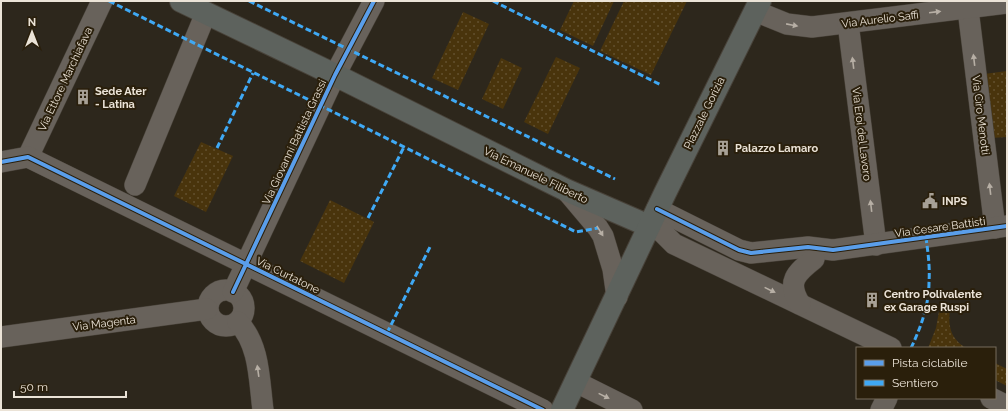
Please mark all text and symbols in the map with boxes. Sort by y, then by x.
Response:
street label: Via Aurelio Saffi [841,8,919,31]
one-way arrow [928,9,941,15]
north arrow [12,12,52,52]
text: N [28,16,36,29]
one-way arrow [785,22,798,28]
street label: Via Ettore Marchiafava [36,25,95,133]
one-way arrow [971,54,977,66]
one-way arrow [850,57,856,69]
street label: Via Ciro Menotti [969,74,992,156]
street label: Piazzale Gorizia [681,75,728,151]
street label: Via Giovanni Battista Grassi [260,78,329,207]
place label: Sede Ater - Latina [95,85,147,111]
street label: Via Eroi del Lavoro [849,87,874,182]
building icon: Sede Ater - Latina [74,88,92,106]
building icon: Palazzo Lamaro [714,139,732,157]
place label: Palazzo Lamaro [735,142,818,155]
street label: Via Emanuele Filiberto [481,144,591,207]
one-way arrow [987,183,993,195]
public building icon: INPS [921,192,939,210]
place label: INPS [942,195,967,208]
one-way arrow [868,200,875,212]
street label: Via Cesare Battisti [894,215,986,240]
one-way arrow [596,225,603,237]
street label: Via Curtatone [254,254,322,297]
one-way arrow [764,287,775,293]
place label: Centro Polivalente ex Garage Ruspi [884,288,982,314]
building icon: Centro Polivalente ex Garage Ruspi [863,291,881,309]
street label: Via Magenta [72,313,136,334]
legend [856,347,996,399]
text: Pista ciclabile [892,356,967,370]
one-way arrow [255,365,261,377]
scale bar [14,373,126,399]
text: Sentiero [892,376,938,390]
text: 50 m [20,380,48,394]
one-way arrow [598,393,610,399]

